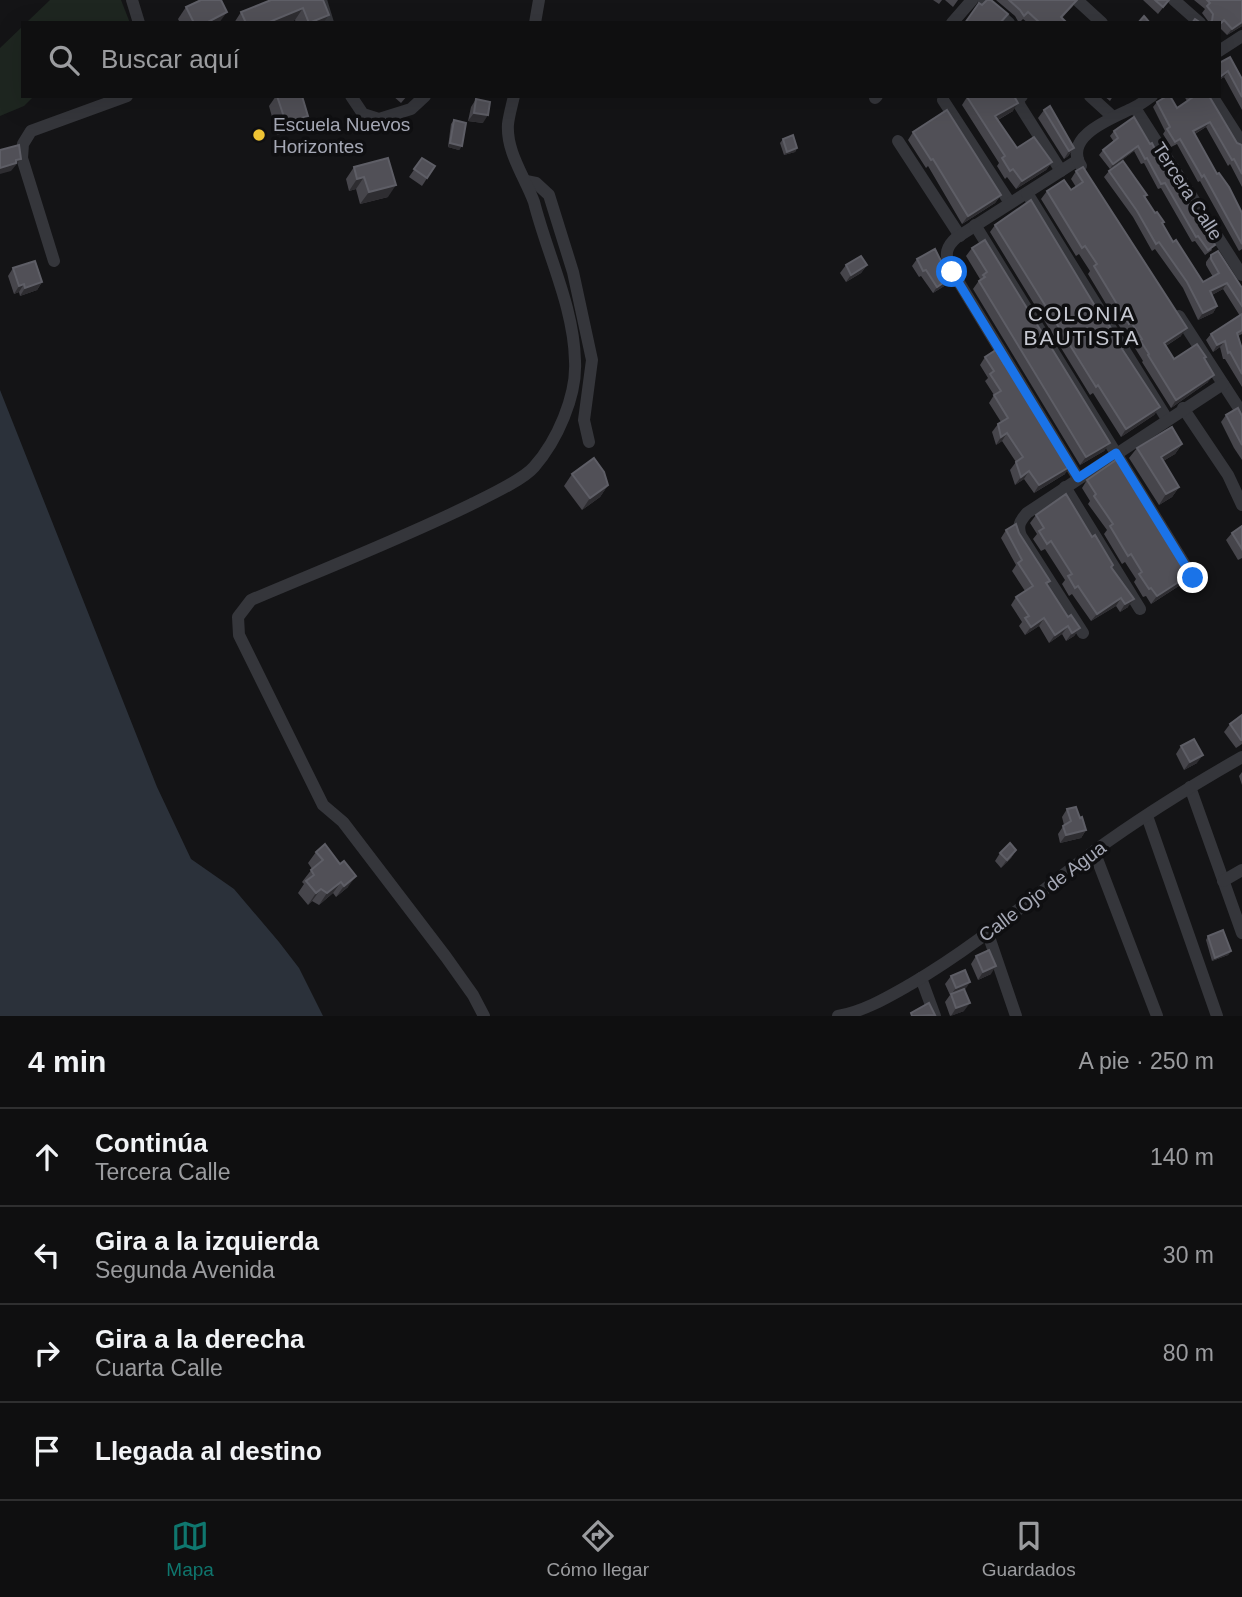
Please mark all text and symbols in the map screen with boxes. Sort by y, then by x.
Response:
search box [21,21,1221,98]
icon: search [45,41,83,79]
text: Buscar aquí [101,44,240,74]
place label: Escuela Nuevos Horizontes [273,114,410,157]
marker: Escuela Nuevos Horizontes [251,127,267,143]
street label: Tercera Calle [1148,139,1227,244]
route start [936,256,967,287]
district label: COLONIA BAUTISTA [1023,302,1141,349]
route end [1177,562,1208,593]
street label: Calle Ojo de Agua [975,837,1110,946]
text: 4 min [28,1045,106,1078]
text: A pie · 250 m [1078,1048,1214,1074]
text: Continúa [95,1128,208,1158]
icon: ahead [28,1138,66,1176]
text: 140 m [1150,1144,1214,1170]
text: Tercera Calle [95,1159,231,1185]
text: Gira a la izquierda [95,1226,319,1256]
icon: left [28,1236,66,1274]
text: 30 m [1163,1242,1214,1268]
text: Segunda Avenida [95,1257,275,1283]
text: Gira a la derecha [95,1324,305,1354]
icon: right [28,1334,66,1372]
text: 80 m [1163,1340,1214,1366]
text: Cuarta Calle [95,1355,223,1381]
icon: arrive [28,1432,66,1470]
text: Llegada al destino [95,1436,322,1466]
tab: Mapa [166,1517,214,1581]
tab: Cómo llegar [547,1517,649,1581]
tab: Guardados [982,1517,1076,1581]

